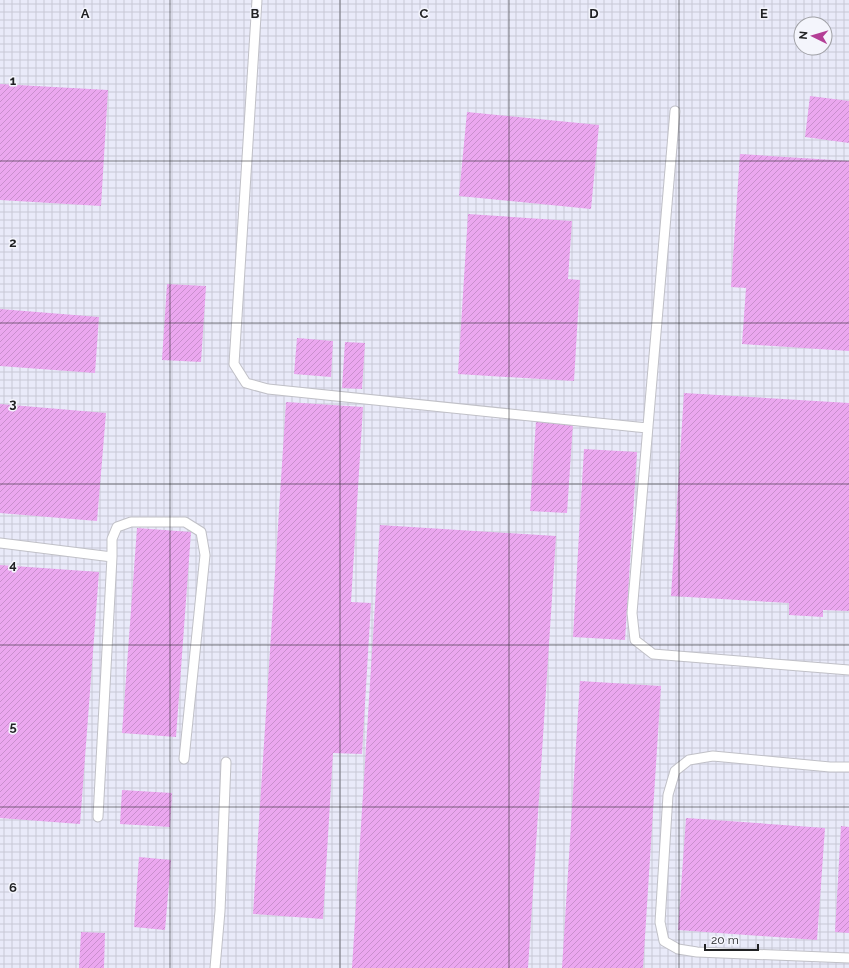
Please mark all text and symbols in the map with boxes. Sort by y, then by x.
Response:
text: A [81,6,90,21]
text: B [251,6,260,21]
text: C [420,6,429,21]
text: D [589,6,599,21]
text: E [760,6,768,21]
north arrow [793,16,833,56]
text: N [797,30,810,40]
text: 1 [10,73,17,88]
text: 2 [9,235,17,250]
text: 3 [9,396,17,411]
text: 4 [9,557,17,572]
text: 5 [9,719,17,734]
text: 6 [9,880,17,895]
scale bar [705,926,758,952]
text: 20 m [711,933,739,947]

